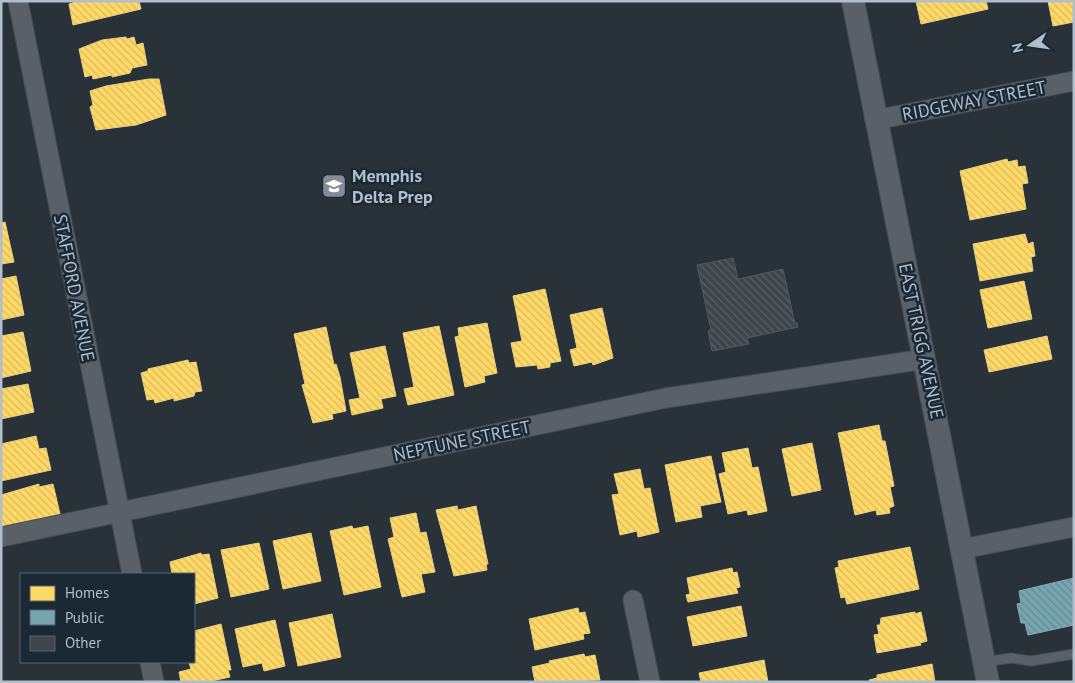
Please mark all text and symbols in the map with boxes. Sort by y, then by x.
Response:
north arrow [1005,20,1055,70]
text: N [1008,41,1027,54]
street label: RIDGEWAY STREET [900,75,1048,126]
place label: Memphis Delta Prep [352,164,433,208]
school or university icon: Memphis Delta Prep [321,173,347,199]
street label: STAFFORD AVENUE [49,212,100,364]
street label: EAST TRIGG AVENUE [894,261,949,421]
street label: NEPTUNE STREET [391,415,532,466]
legend [20,573,195,663]
text: Homes [65,583,109,602]
text: Public [65,608,104,627]
text: Other [65,633,101,652]

